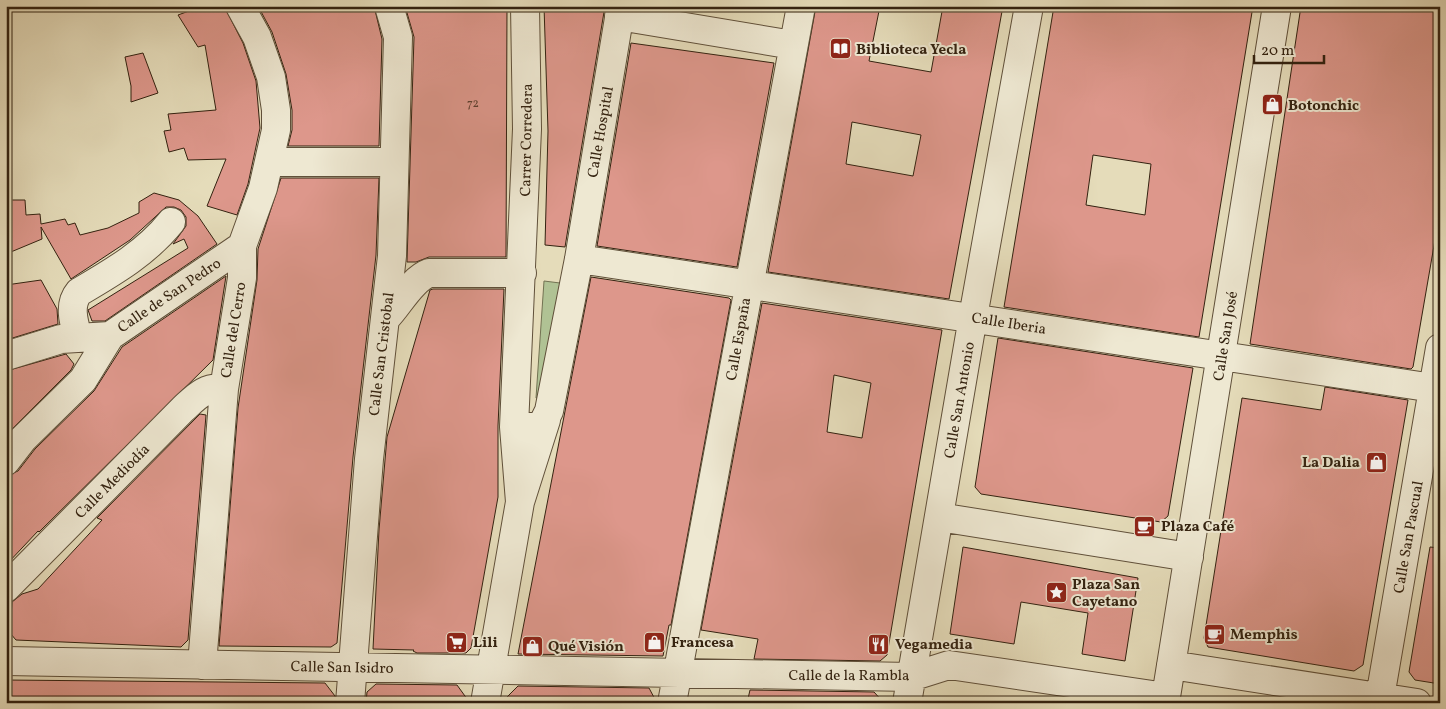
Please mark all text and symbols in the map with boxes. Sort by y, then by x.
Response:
scale bar [1254,32,1324,64]
library icon: Biblioteca Yecla [828,37,852,61]
place label: Biblioteca Yecla [856,40,966,61]
text: 20 m [1261,41,1294,62]
street label: Carrer Corredera [516,83,539,197]
street label: Calle Hospital [583,85,620,180]
shop icon: Botonchic [1260,93,1284,117]
house number: 72 [467,96,479,112]
place label: Botonchic [1288,96,1359,117]
street label: Calle de San Pedro [114,254,226,339]
street label: Calle del Cerro [217,281,252,380]
street label: Calle San José [1209,290,1244,383]
street label: Calle San Cristobal [365,291,400,417]
street label: Calle España [722,296,757,383]
street label: Calle Iberia [970,308,1048,341]
street label: Calle San Antonio [940,340,981,460]
street label: Calle Mediodía [71,440,155,524]
shop icon: La Dalia [1364,450,1388,474]
place label: La Dalia [1302,453,1360,474]
street label: Calle San Pascual [1389,479,1430,595]
cafe icon: Plaza Café [1133,514,1157,538]
place label: Plaza Café [1161,517,1234,538]
place label: Plaza San Cayetano [1072,575,1140,613]
place icon: Plaza San Cayetano [1044,581,1068,605]
cafe icon: Memphis [1202,622,1226,646]
place label: Memphis [1230,625,1298,646]
supermarket icon: Lili [445,630,469,654]
shop icon: Francesa [643,630,667,654]
restaurant icon: Vegamedia [867,632,891,656]
place label: Lili [473,633,498,654]
place label: Francesa [671,633,734,654]
shop icon: Qué Visión [520,634,544,658]
place label: Vegamedia [895,635,973,656]
place label: Qué Visión [548,637,624,658]
street label: Calle San Isidro [290,657,394,680]
street label: Calle de la Rambla [789,666,909,687]

